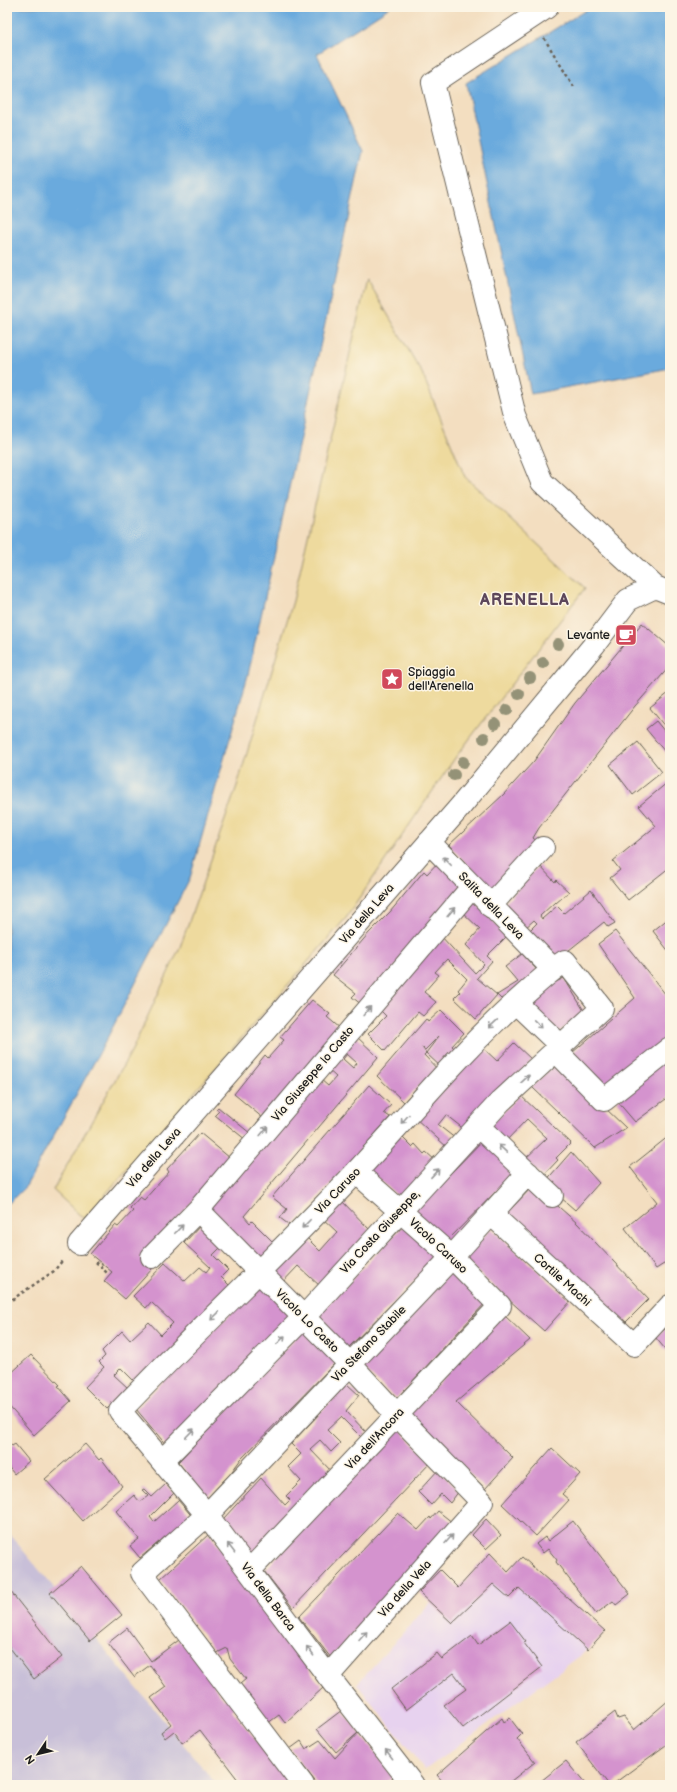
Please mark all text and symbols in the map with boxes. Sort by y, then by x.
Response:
district label: ARENELLA [479,591,570,610]
cafe icon: Levante [613,622,639,648]
place label: Levante [567,628,610,643]
place label: Spiaggia dell'Arenella [408,665,474,694]
place icon: Spiaggia dell'Arenella [379,666,405,692]
one-way arrow [442,856,452,866]
street label: Salita della Leva [455,869,527,943]
street label: Via della Leva [337,880,398,947]
one-way arrow [446,907,455,917]
one-way arrow [362,1006,371,1016]
one-way arrow [488,1019,498,1028]
one-way arrow [533,1019,543,1029]
street label: Via Giuseppe lo Casto [269,1023,357,1125]
one-way arrow [520,1075,530,1084]
one-way arrow [400,1114,409,1124]
street label: Via della Leva [124,1124,185,1191]
one-way arrow [260,1126,269,1137]
one-way arrow [498,1145,509,1154]
street label: Via Caruso [312,1164,364,1218]
one-way arrow [431,1167,440,1178]
street label: Via Costa Giuseppe, [337,1187,423,1277]
street label: Vicolo Caruso [405,1215,471,1277]
one-way arrow [301,1219,311,1229]
one-way arrow [174,1224,184,1234]
street label: Cortile Machi [530,1250,594,1310]
street label: Vicolo Lo Casto [272,1286,342,1356]
street label: Via Stefano Stabile [329,1302,409,1386]
one-way arrow [210,1311,220,1320]
one-way arrow [276,1335,286,1345]
street label: Via dell'Ancora [342,1405,408,1473]
one-way arrow [185,1428,195,1438]
one-way arrow [445,1534,454,1544]
one-way arrow [227,1542,236,1553]
street label: Via della Vela [375,1557,435,1621]
street label: Via della Barca [237,1560,299,1634]
one-way arrow [359,1631,368,1641]
one-way arrow [305,1646,314,1657]
north arrow [18,1734,58,1774]
one-way arrow [385,1749,394,1760]
text: N [23,1752,38,1767]

